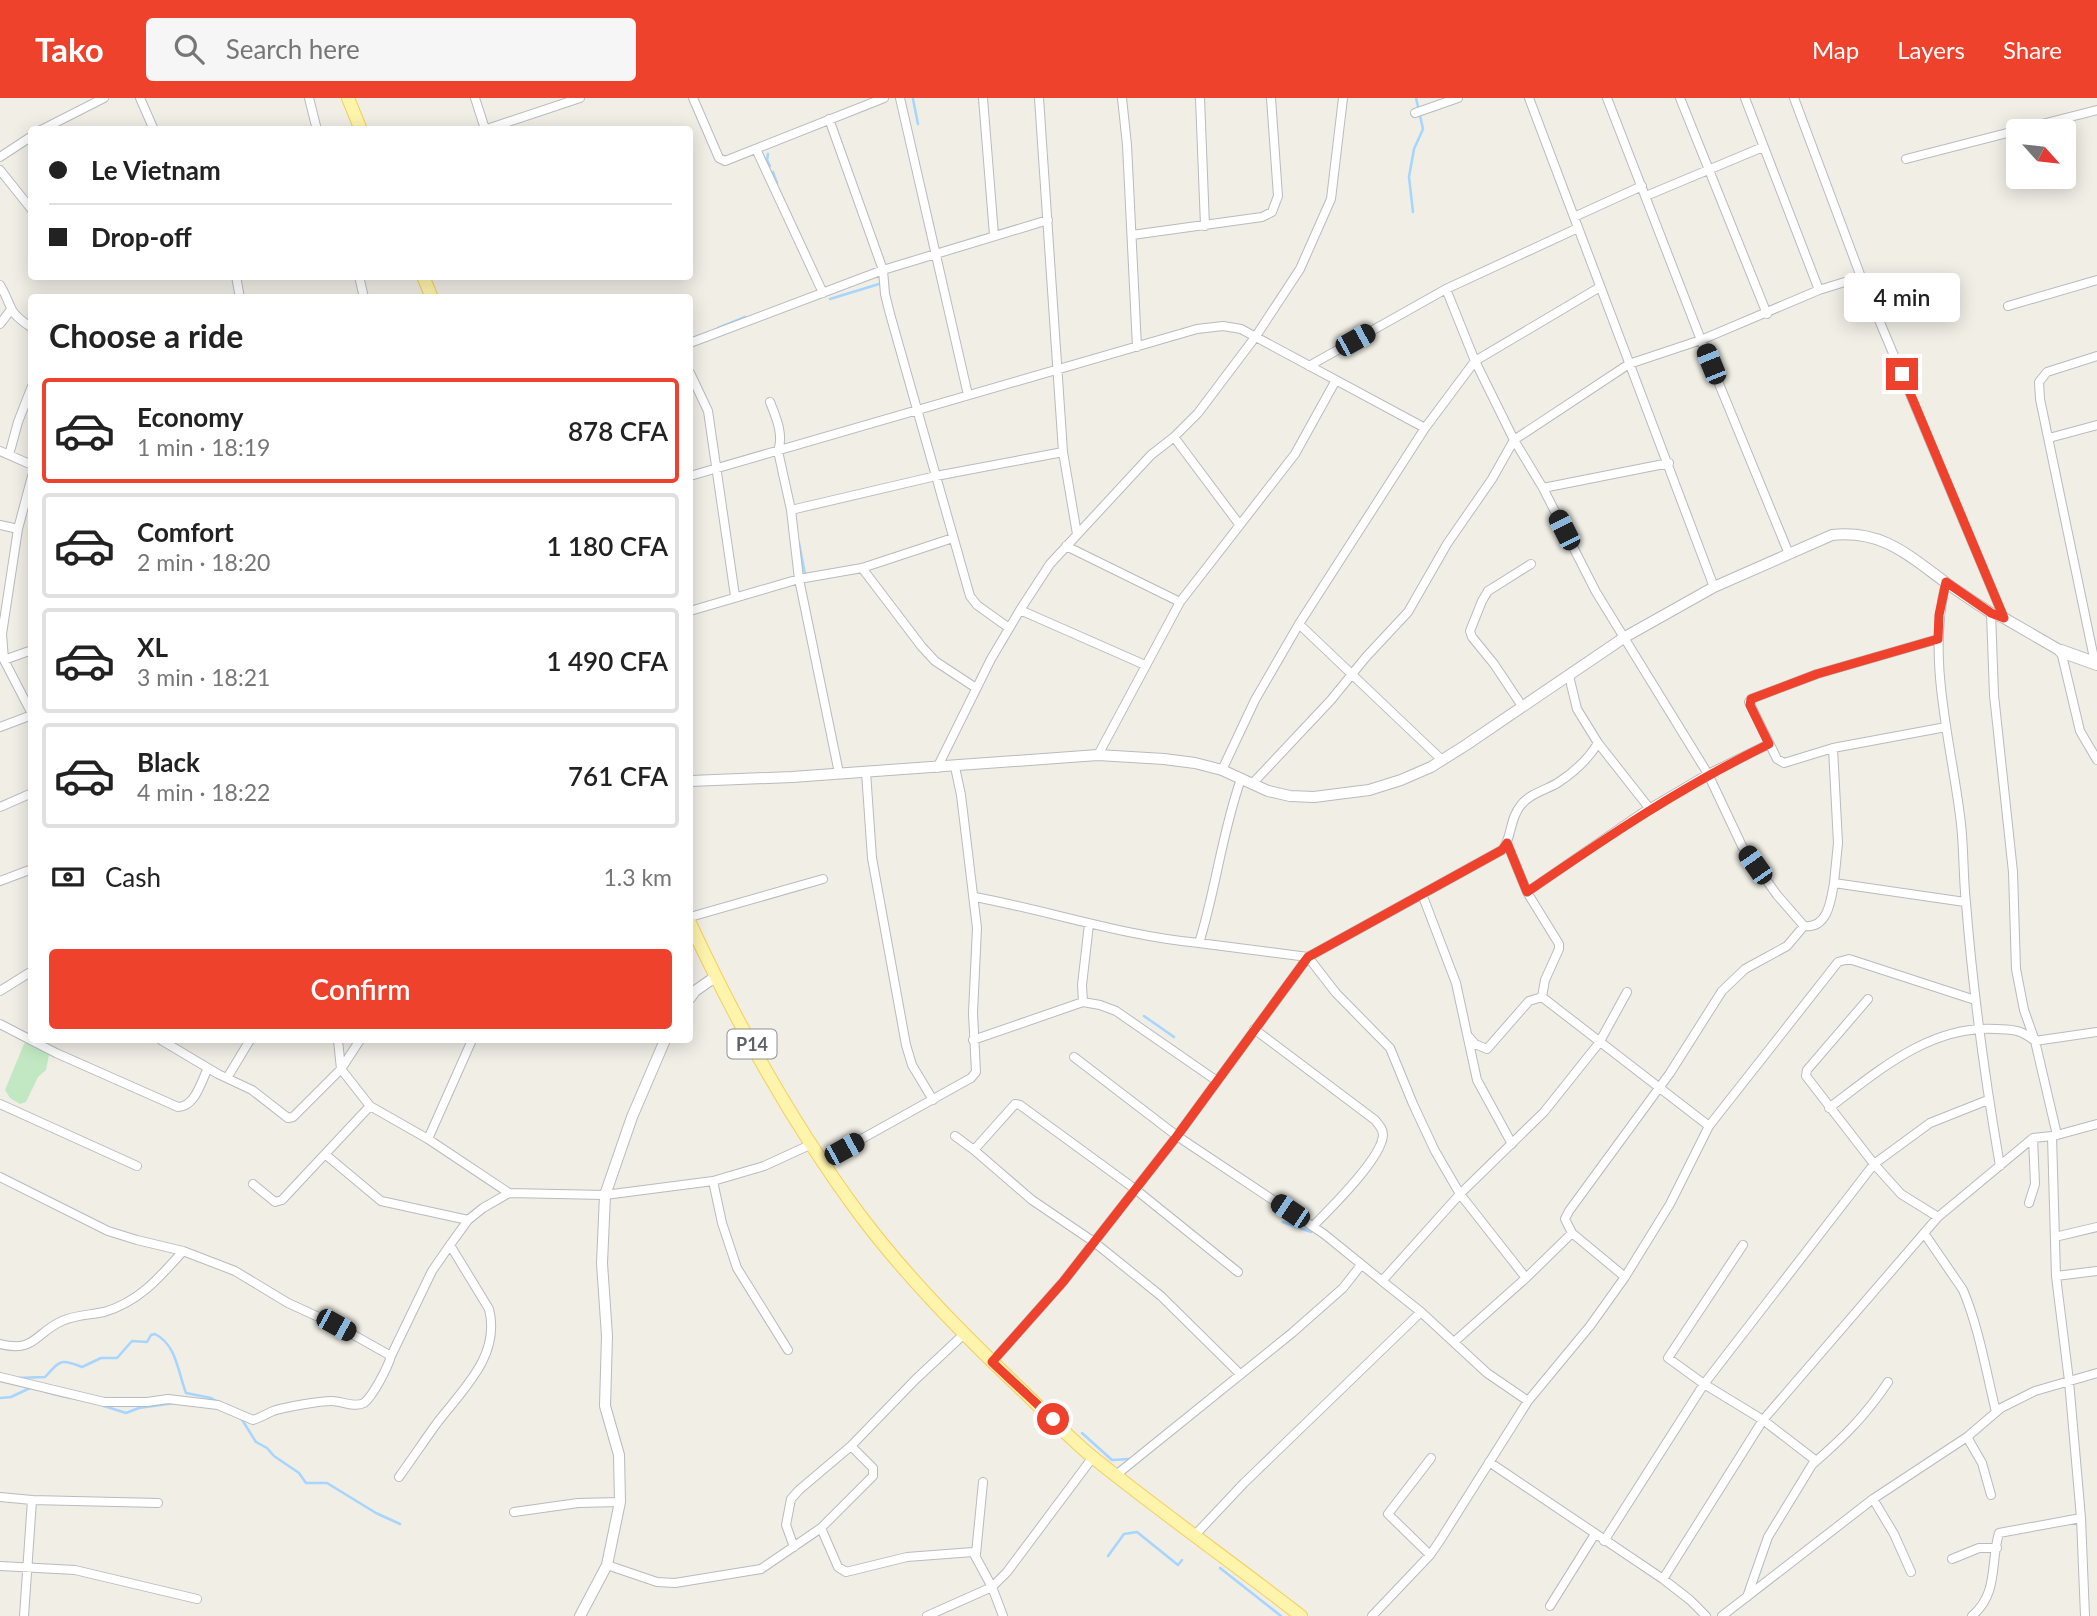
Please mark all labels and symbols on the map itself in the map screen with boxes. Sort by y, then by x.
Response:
north arrow [2006,119,2076,189]
callout: 4 min [1844,272,1960,322]
car [1332,321,1379,359]
car [1694,341,1729,387]
route end [1886,358,1918,390]
car [1546,507,1583,553]
car [1735,842,1776,888]
road number: P14 [728,1029,776,1058]
car [821,1130,868,1168]
car [1267,1191,1314,1231]
car [313,1306,360,1344]
route start [1037,1403,1069,1435]

